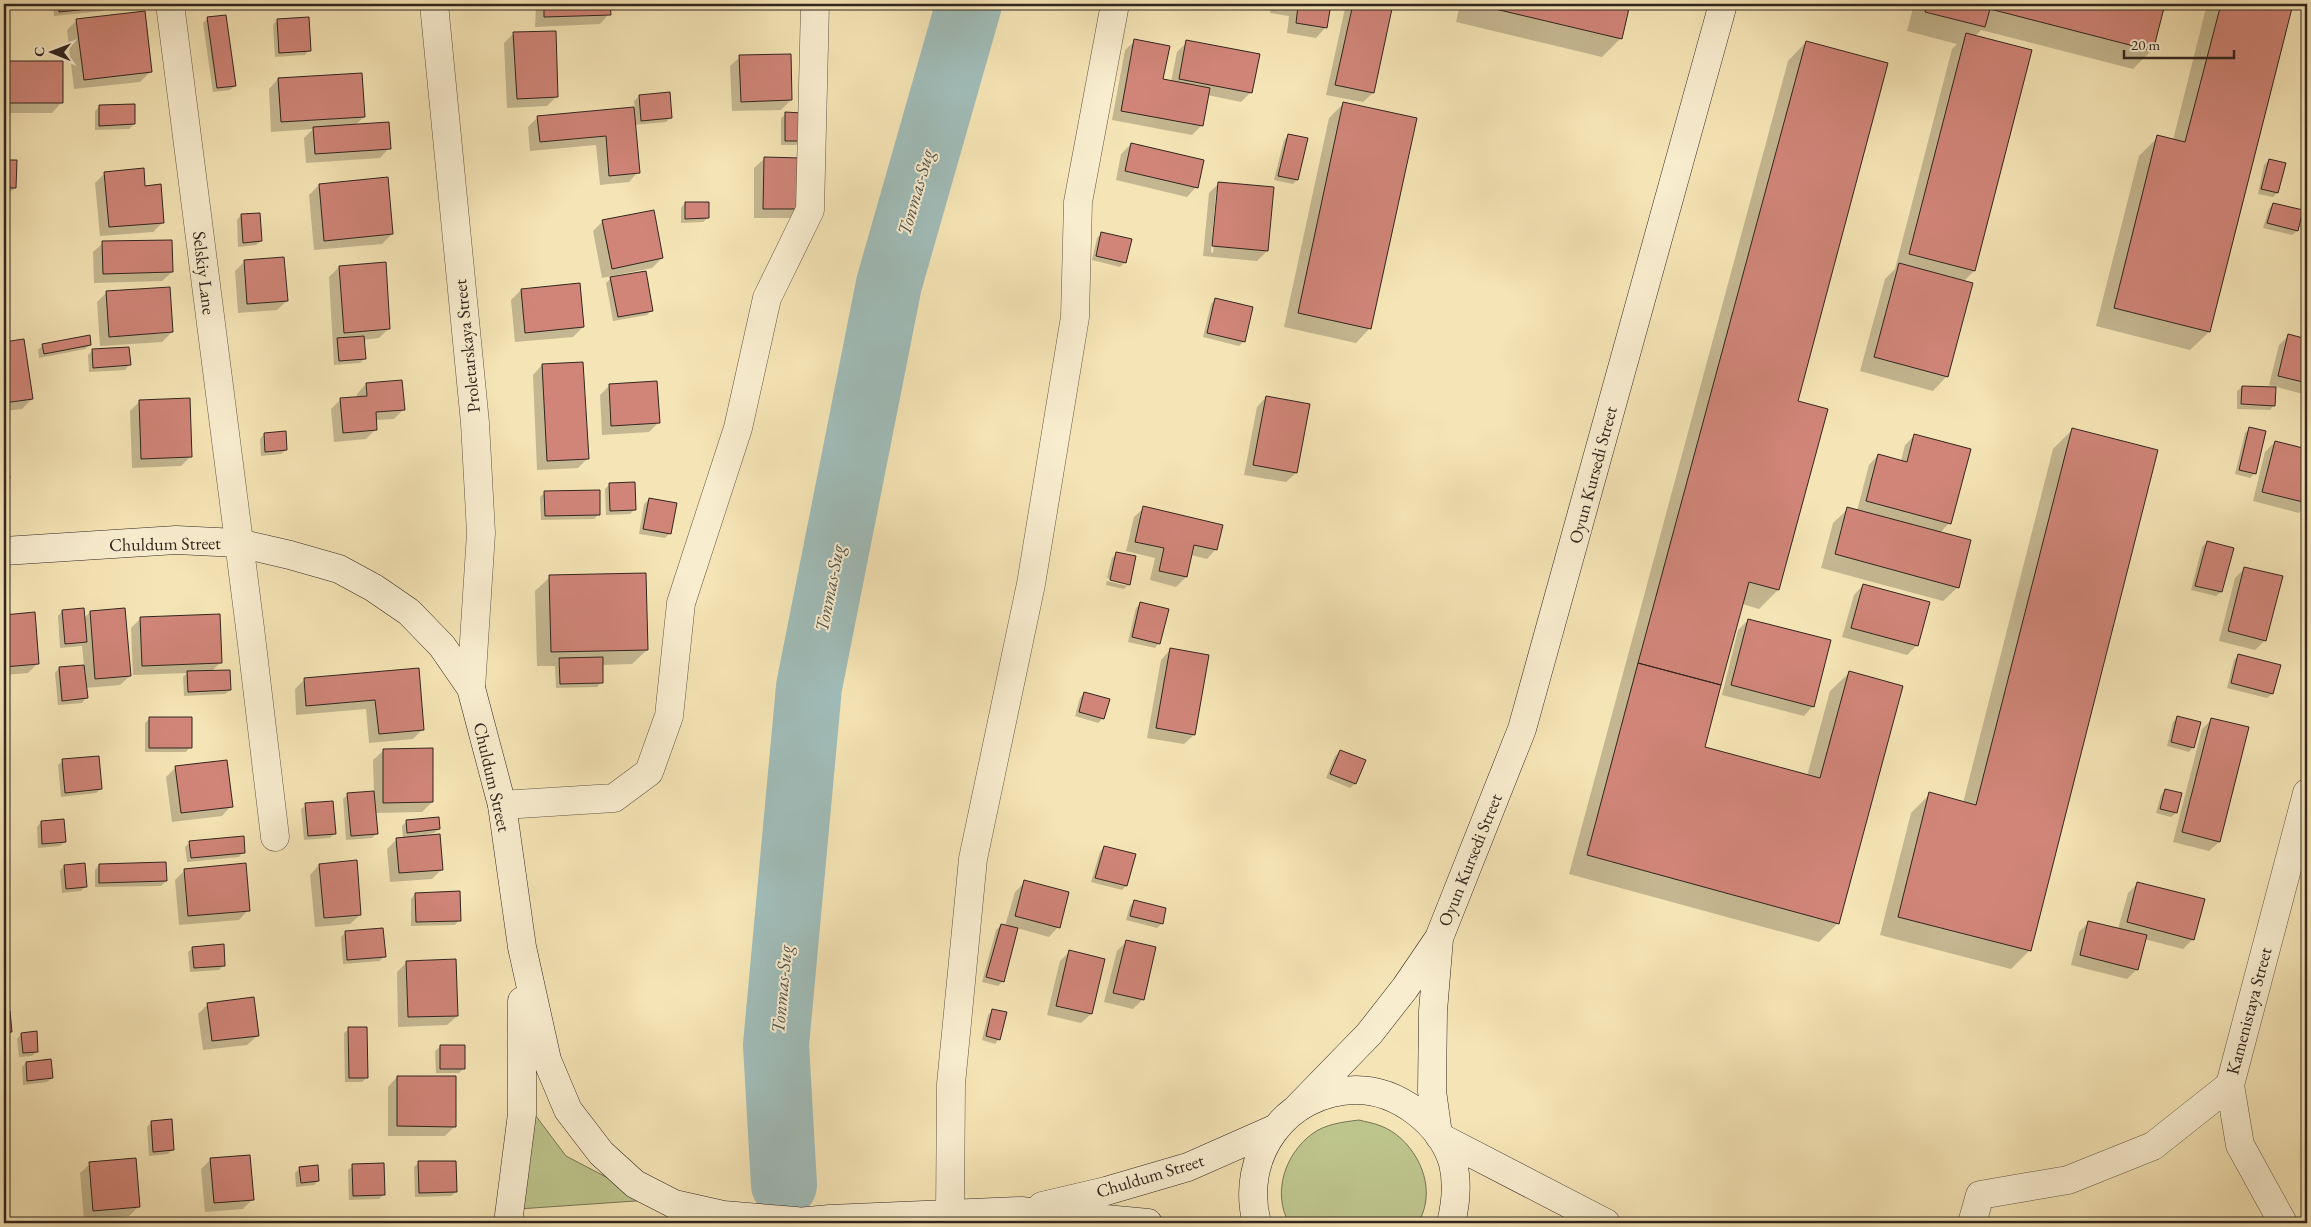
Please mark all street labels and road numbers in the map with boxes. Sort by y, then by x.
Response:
street label: Selskiy Lane [188,230,221,316]
street label: Proletarskaya Street [448,278,485,414]
street label: Oyun Kursedi Street [1563,403,1622,546]
street label: Chuldum Street [109,531,221,556]
street label: Chuldum Street [469,720,516,834]
street label: Oyun Kursedi Street [1432,790,1507,930]
street label: Kamenistaya Street [2220,944,2277,1077]
street label: Chuldum Street [1093,1148,1207,1203]

